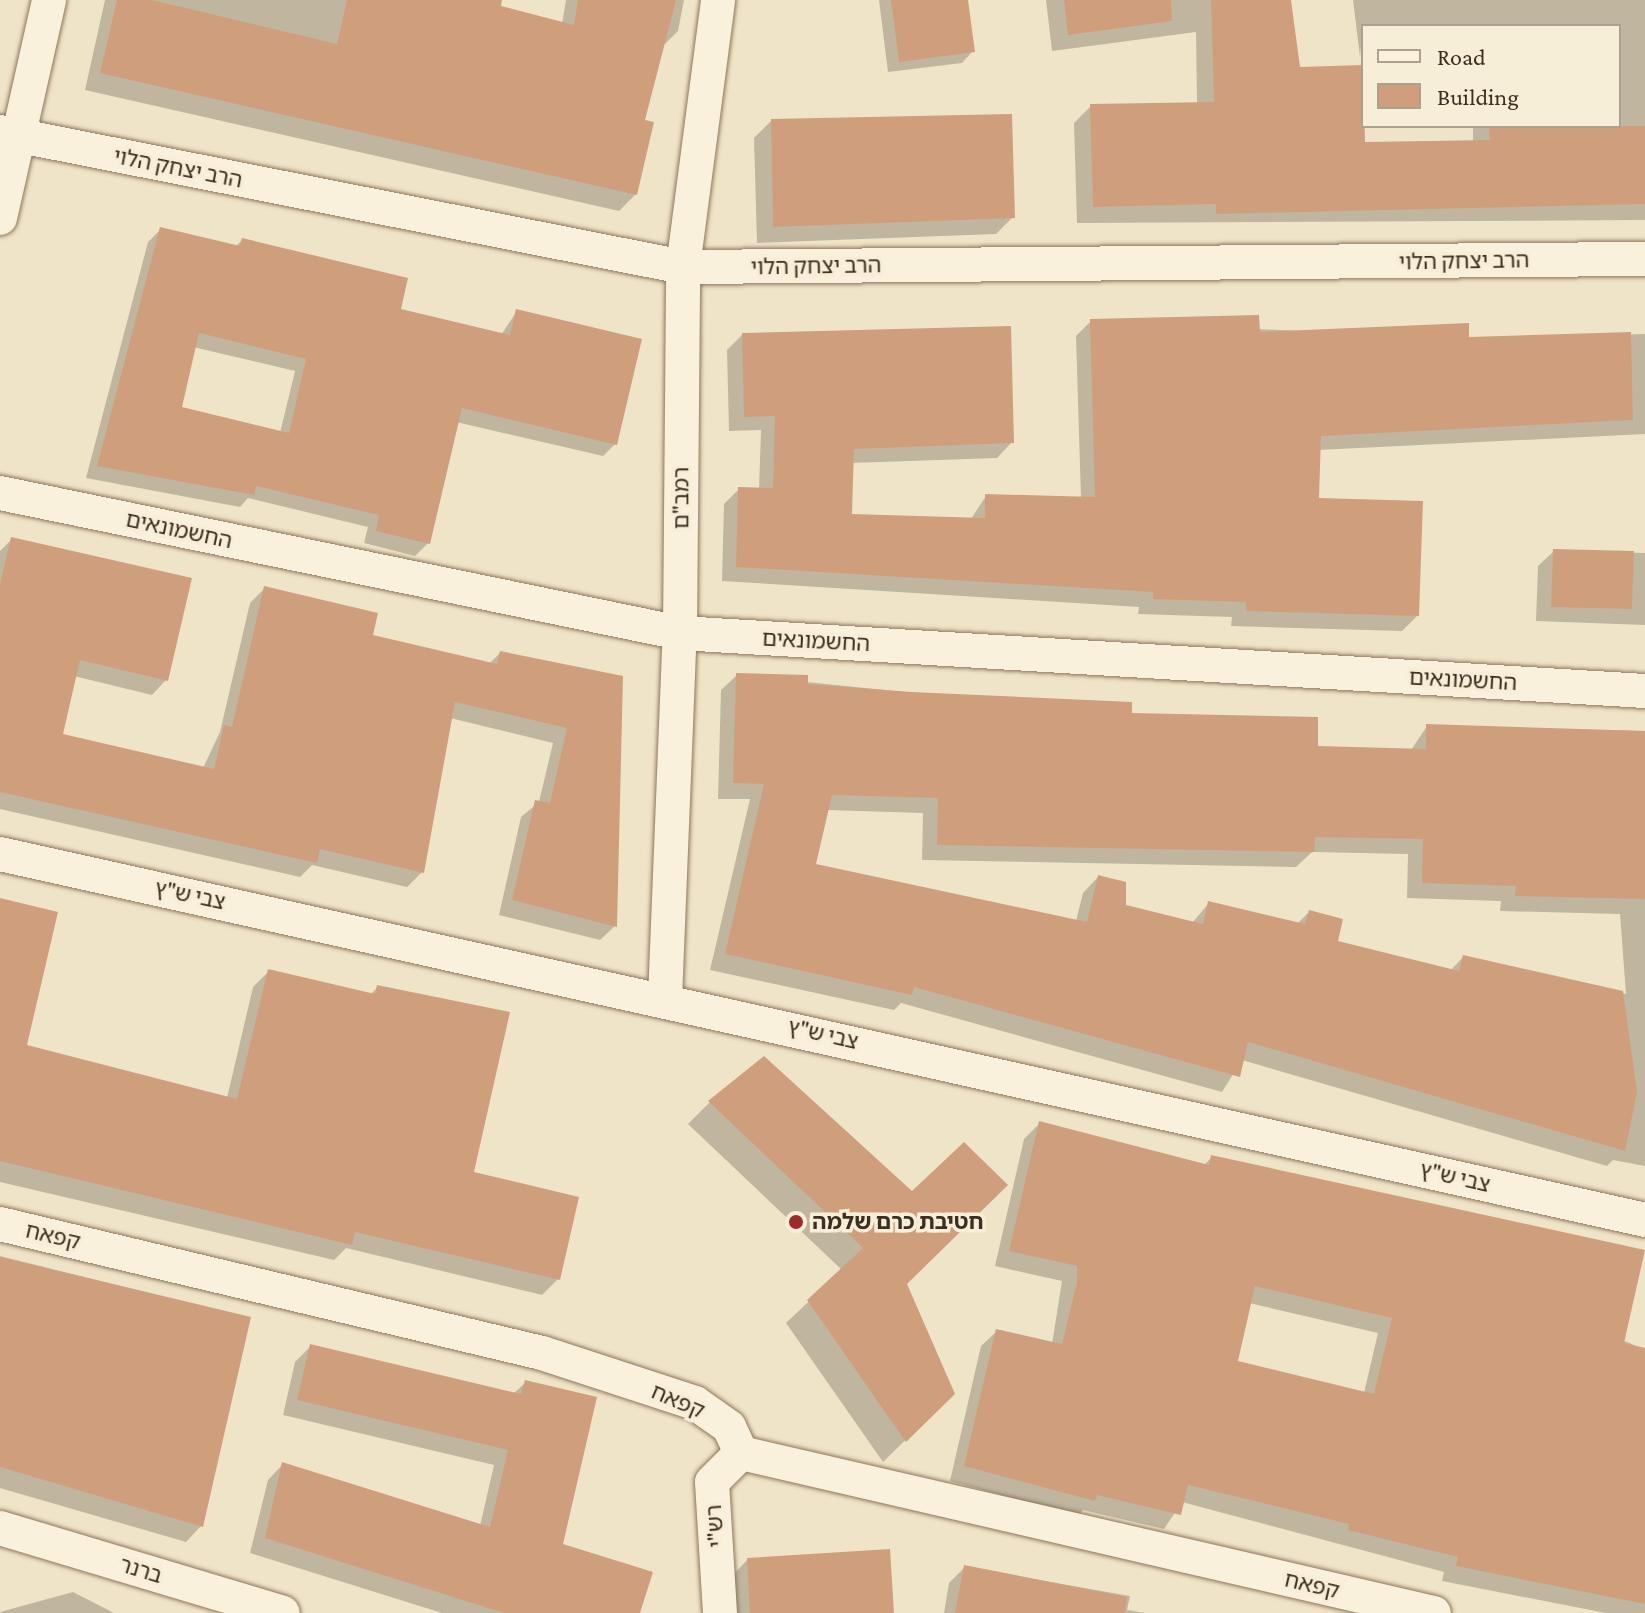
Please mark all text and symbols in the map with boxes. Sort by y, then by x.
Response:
legend [1361,24,1621,128]
text: Road [1437,43,1486,70]
text: Building [1437,83,1519,110]
street label: הרב יצחק הלוי [111,143,245,193]
street label: הרב יצחק הלוי [1398,247,1530,275]
street label: הרב יצחק הלוי [750,252,882,280]
street label: רמב"ם [668,467,694,529]
street label: החשמונאים [123,506,235,554]
street label: החשמונאים [761,625,871,657]
street label: החשמונאים [1408,664,1518,696]
street label: צבי ש"ץ [152,875,228,915]
street label: צבי ש"ץ [785,1013,861,1055]
street label: צבי ש"ץ [1417,1156,1493,1198]
place label: חטיבת כרם שלמה [812,1209,984,1235]
marker: חטיבת כרם שלמה [787,1213,805,1231]
street label: קפאח [23,1217,83,1255]
street label: קפאח [647,1378,709,1424]
street label: רש"י [700,1504,730,1548]
street label: ברנר [116,1551,166,1589]
street label: קפאח [1282,1566,1342,1604]

